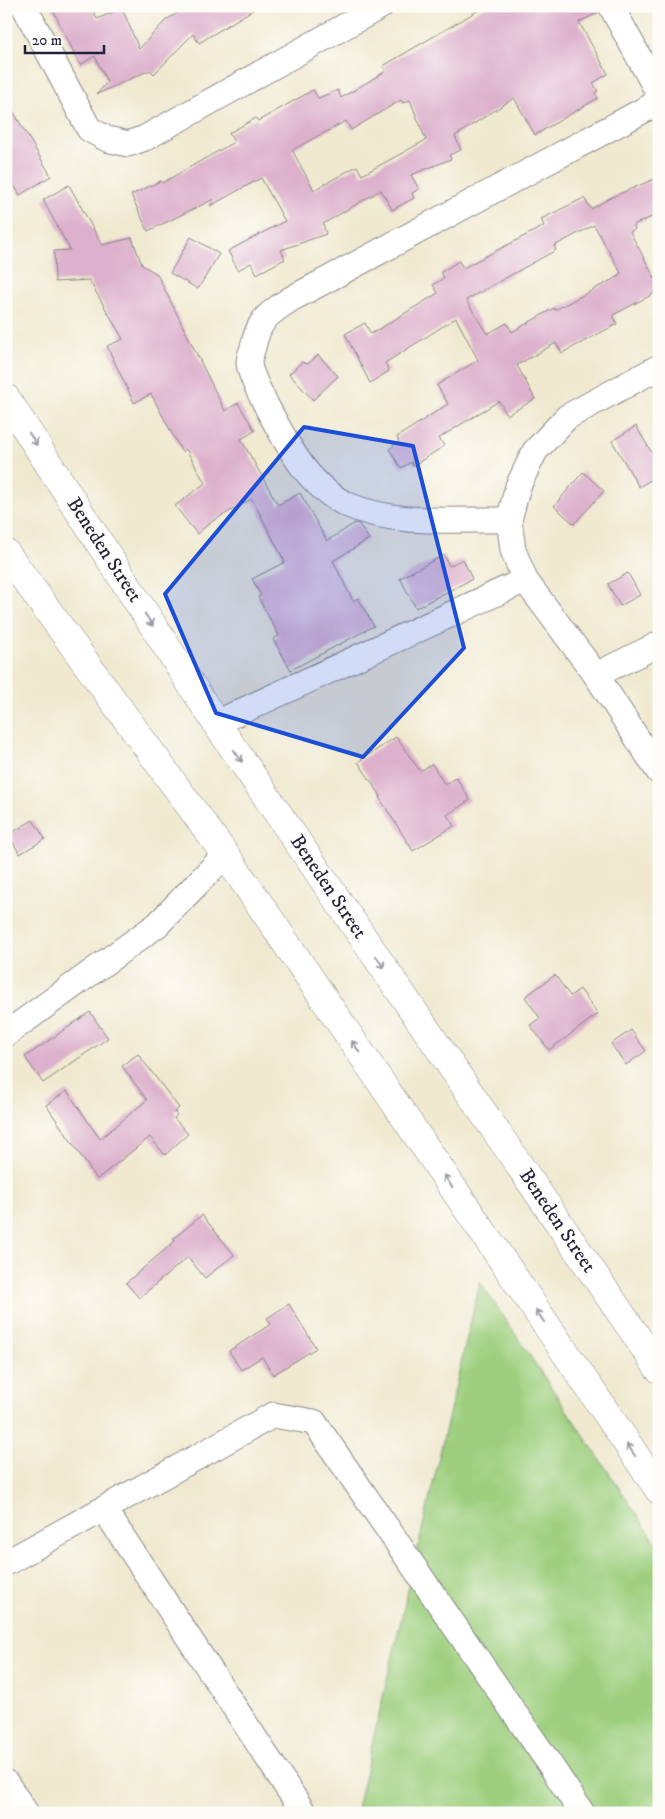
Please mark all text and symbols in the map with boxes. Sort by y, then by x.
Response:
scale bar [25,22,104,54]
text: 20 m [32,31,62,50]
one-way arrow [28,432,38,446]
street label: Beneden Street [61,493,147,607]
one-way arrow [144,613,154,627]
one-way arrow [233,749,243,763]
street label: Beneden Street [284,830,372,944]
one-way arrow [375,955,385,969]
one-way arrow [351,1040,362,1054]
street label: Beneden Street [513,1164,601,1278]
one-way arrow [443,1175,453,1189]
one-way arrow [535,1309,545,1323]
one-way arrow [626,1443,636,1457]

